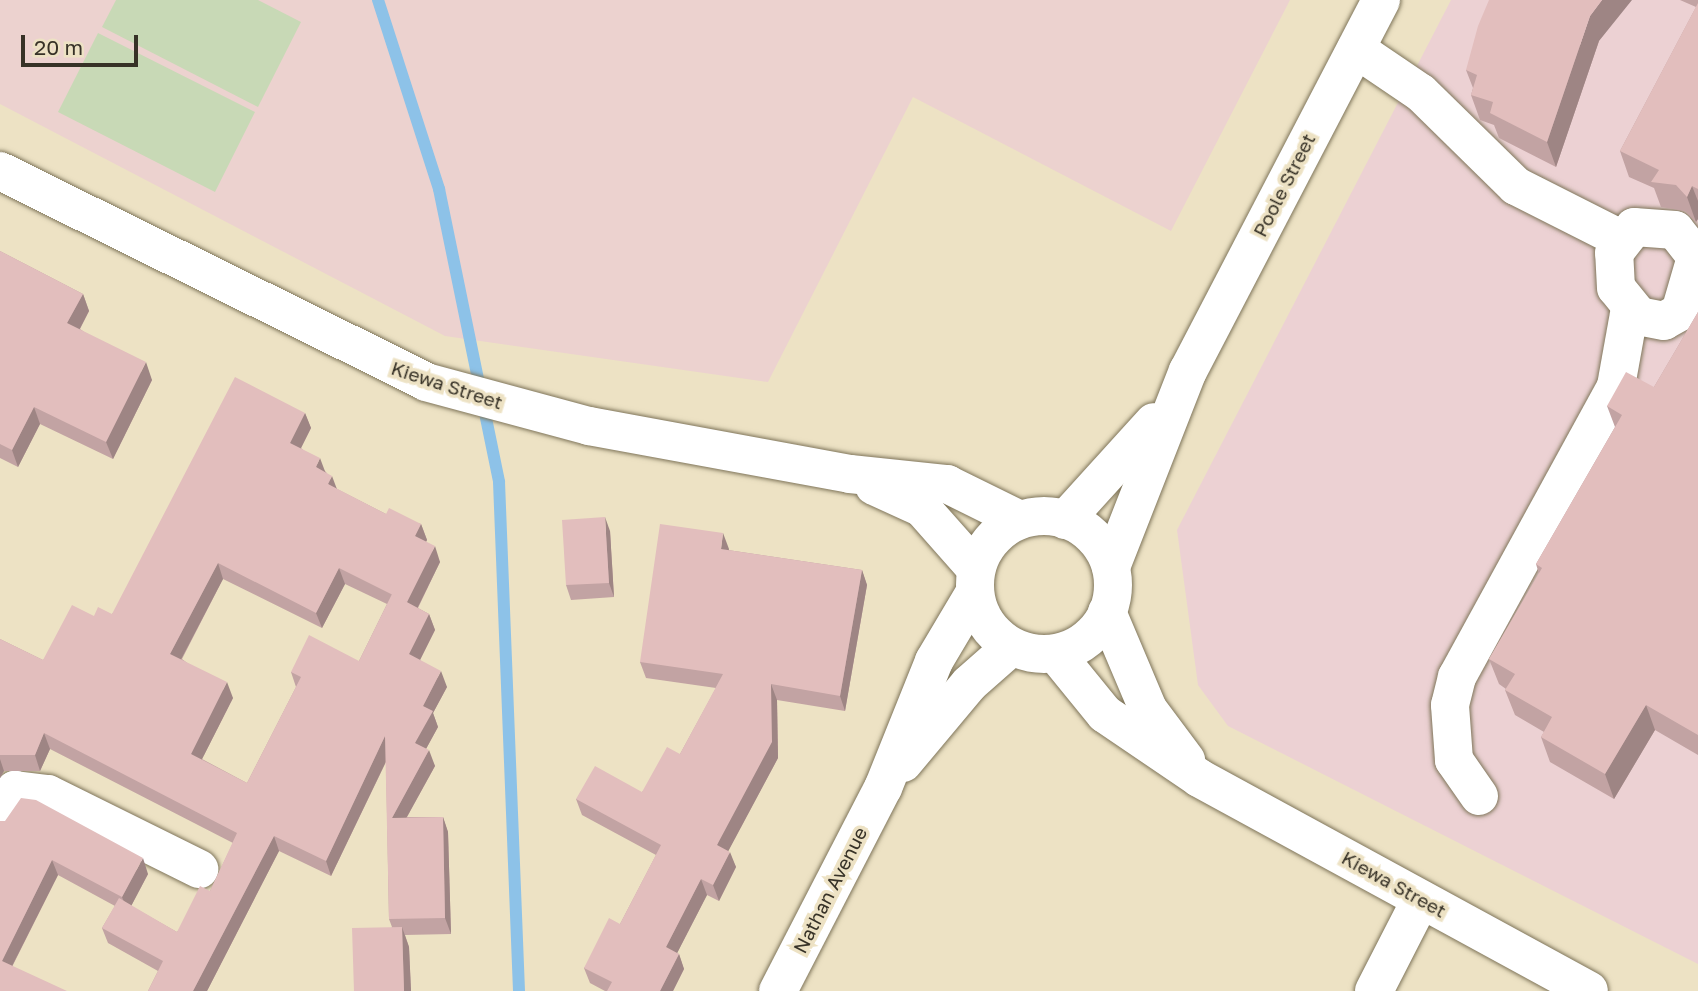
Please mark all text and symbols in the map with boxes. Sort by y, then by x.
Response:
scale bar [24,21,142,65]
text: 20 m [34,34,83,60]
street label: Poole Street [1248,130,1320,240]
street label: Kiewa Street [388,356,506,414]
street label: Nathan Avenue [788,823,872,957]
street label: Kiewa Street [1338,846,1450,922]

